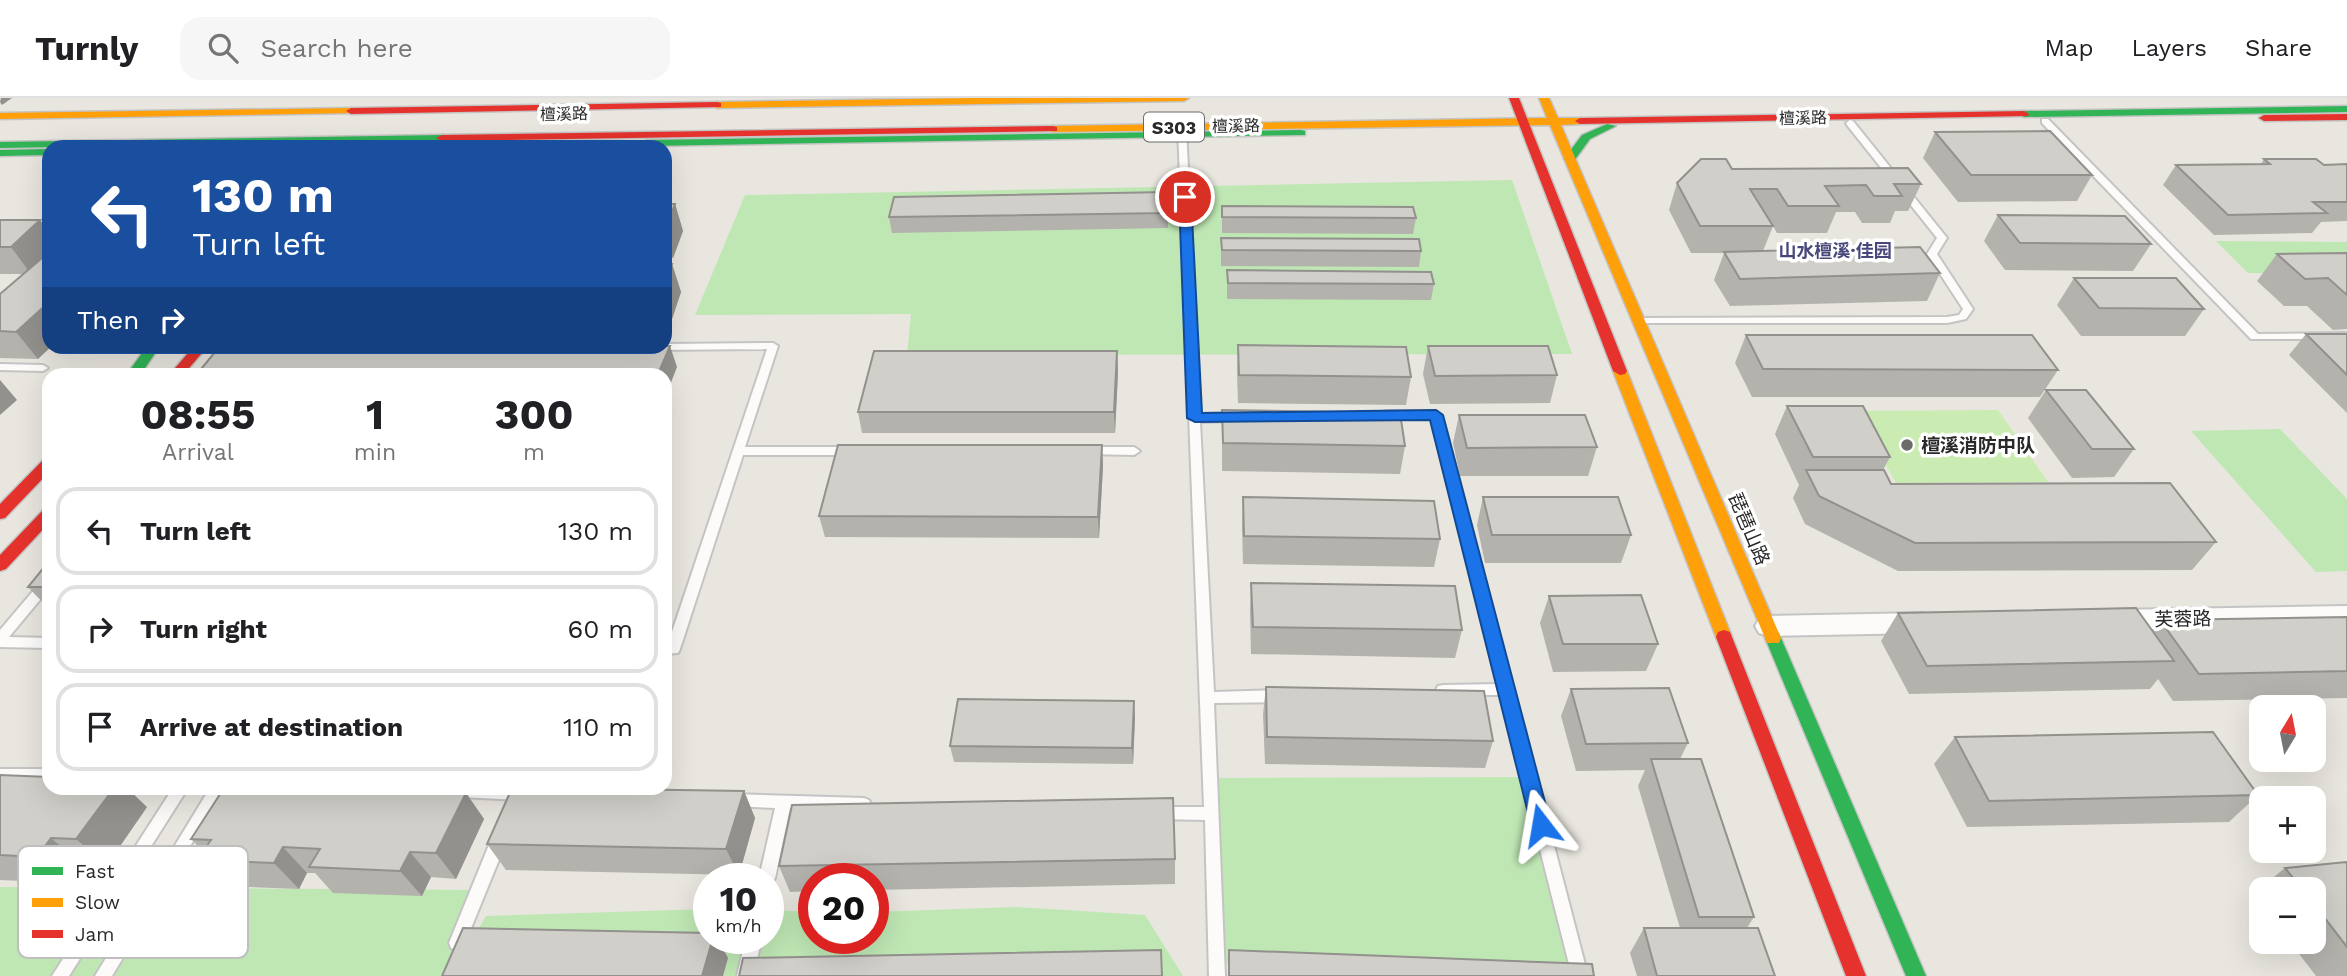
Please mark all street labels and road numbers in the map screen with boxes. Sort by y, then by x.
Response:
street label: 檀溪路 [540,104,588,124]
street label: 檀溪路 [1779,108,1827,128]
road number: S303 [1144,113,1204,142]
street label: 檀溪路 [1212,116,1260,136]
street label: 琵琶山路 [1724,490,1774,568]
street label: 芙蓉路 [2154,607,2212,631]

